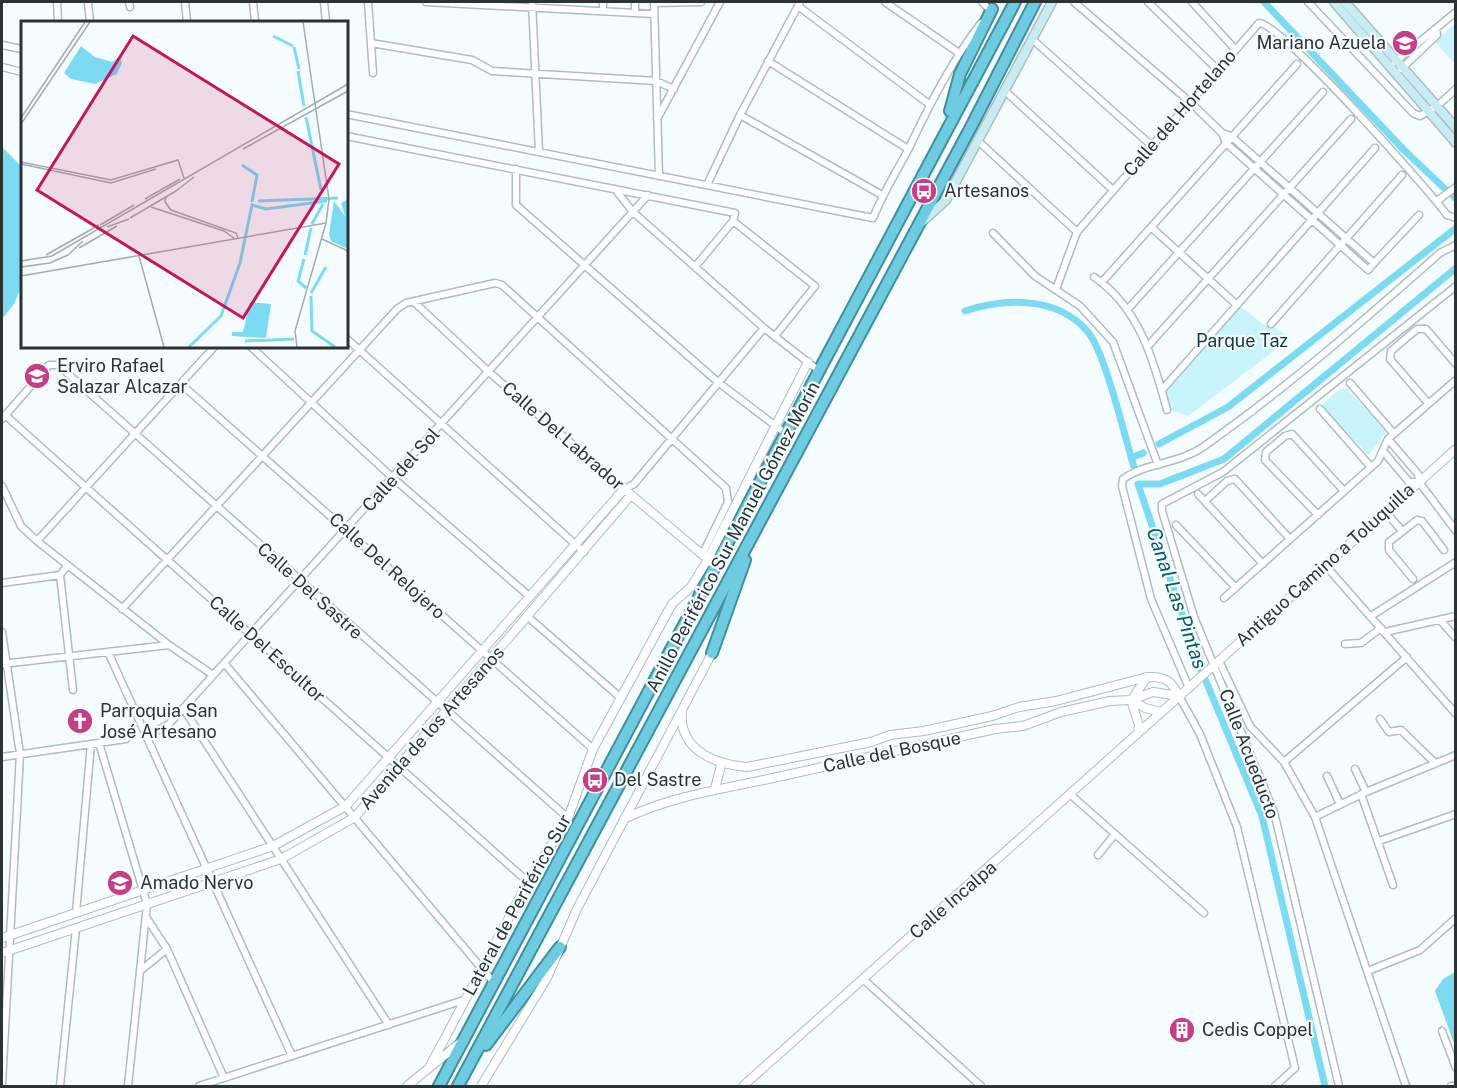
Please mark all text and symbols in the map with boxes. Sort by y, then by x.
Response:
inset map [21,21,348,348]
school or university icon: Mariano Azuela [1390,28,1420,58]
place label: Mariano Azuela [1256,32,1386,53]
street label: Calle del Hortelano [1119,45,1240,180]
bus stop icon: Artesanos [909,176,939,206]
place label: Artesanos [944,180,1029,201]
park label: Parque Taz [1196,330,1288,351]
place label: Erviro Rafael Salazar Alcazar [57,355,187,397]
school or university icon: Erviro Rafael Salazar Alcazar [22,361,52,391]
street label: Calle Del Labrador [498,377,629,494]
street label: Anillo Periférico Sur Manuel Gómez Morín [641,378,824,696]
street label: Calle del Sol [358,424,444,516]
street label: Antiguo Camino a Toluquilla [1231,479,1418,650]
street label: Calle Del Relojero [325,508,450,623]
water label: Canal Las Pintas [1142,524,1213,672]
street label: Calle Del Sastre [253,538,367,643]
street label: Calle Del Escultor [205,591,330,706]
street label: Avenida de los Artesanos [355,642,508,814]
street label: Calle Acueducto [1215,686,1284,822]
place label: Parroquia San José Artesano [100,700,218,742]
church icon: Parroquia San José Artesano [65,706,95,736]
street label: Calle del Bosque [821,727,963,776]
bus stop icon: Del Sastre [580,765,610,795]
place label: Del Sastre [614,769,701,790]
street label: Lateral de Periférico Sur [458,811,575,999]
street label: Calle Incalpa [905,856,1000,943]
school or university icon: Amado Nervo [105,868,135,898]
place label: Amado Nervo [140,872,253,893]
building icon: Cedis Coppel [1167,1015,1197,1045]
place label: Cedis Coppel [1202,1019,1313,1040]

